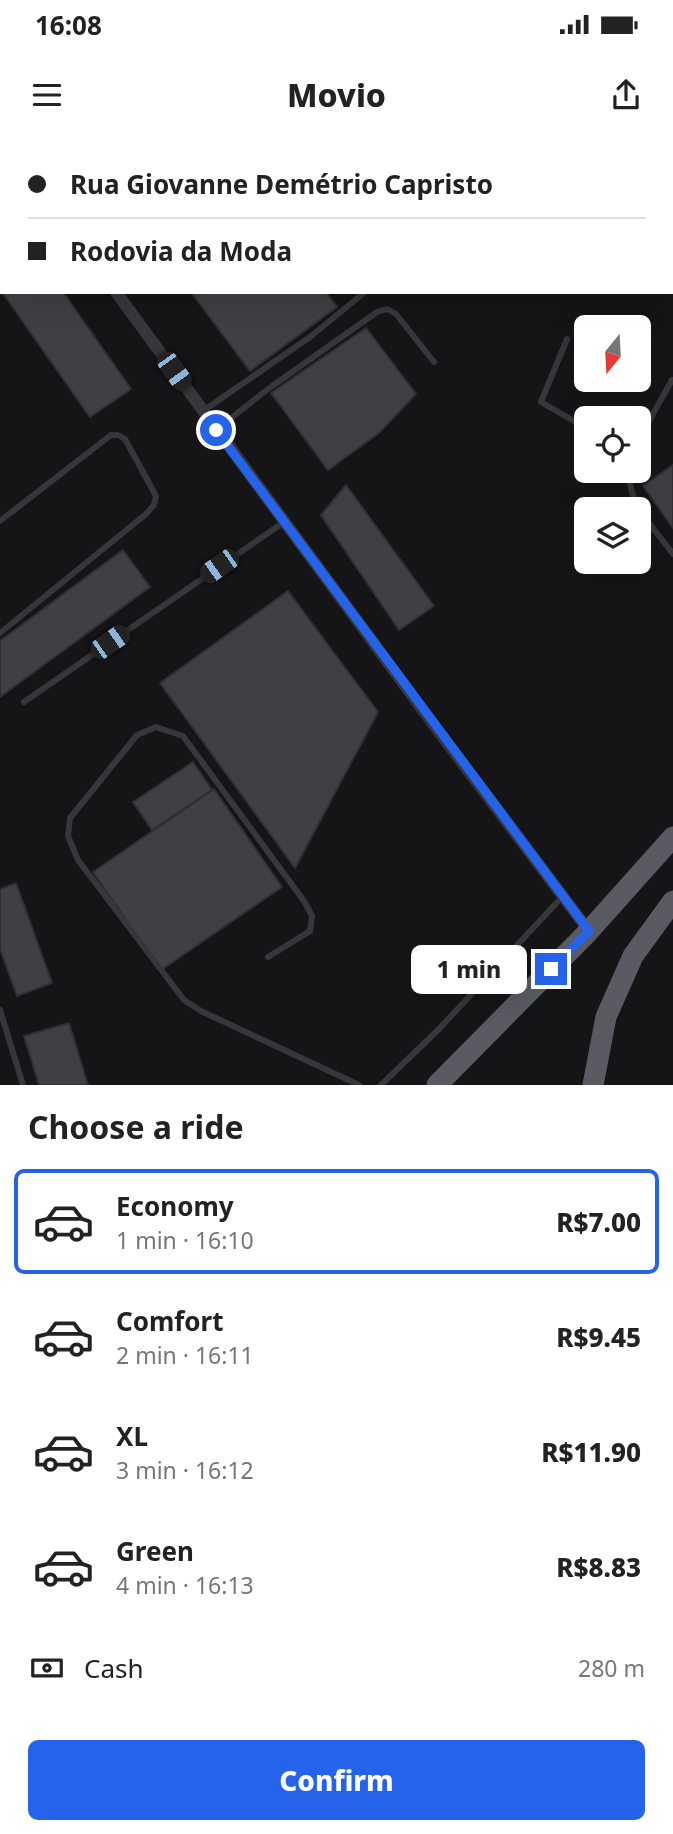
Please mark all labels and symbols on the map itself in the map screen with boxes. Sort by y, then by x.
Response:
north arrow [574,315,651,392]
car [154,348,195,394]
route start [200,414,232,446]
car [196,545,243,587]
car [87,621,134,663]
callout: 1 min [411,944,526,994]
route end [535,953,567,985]

